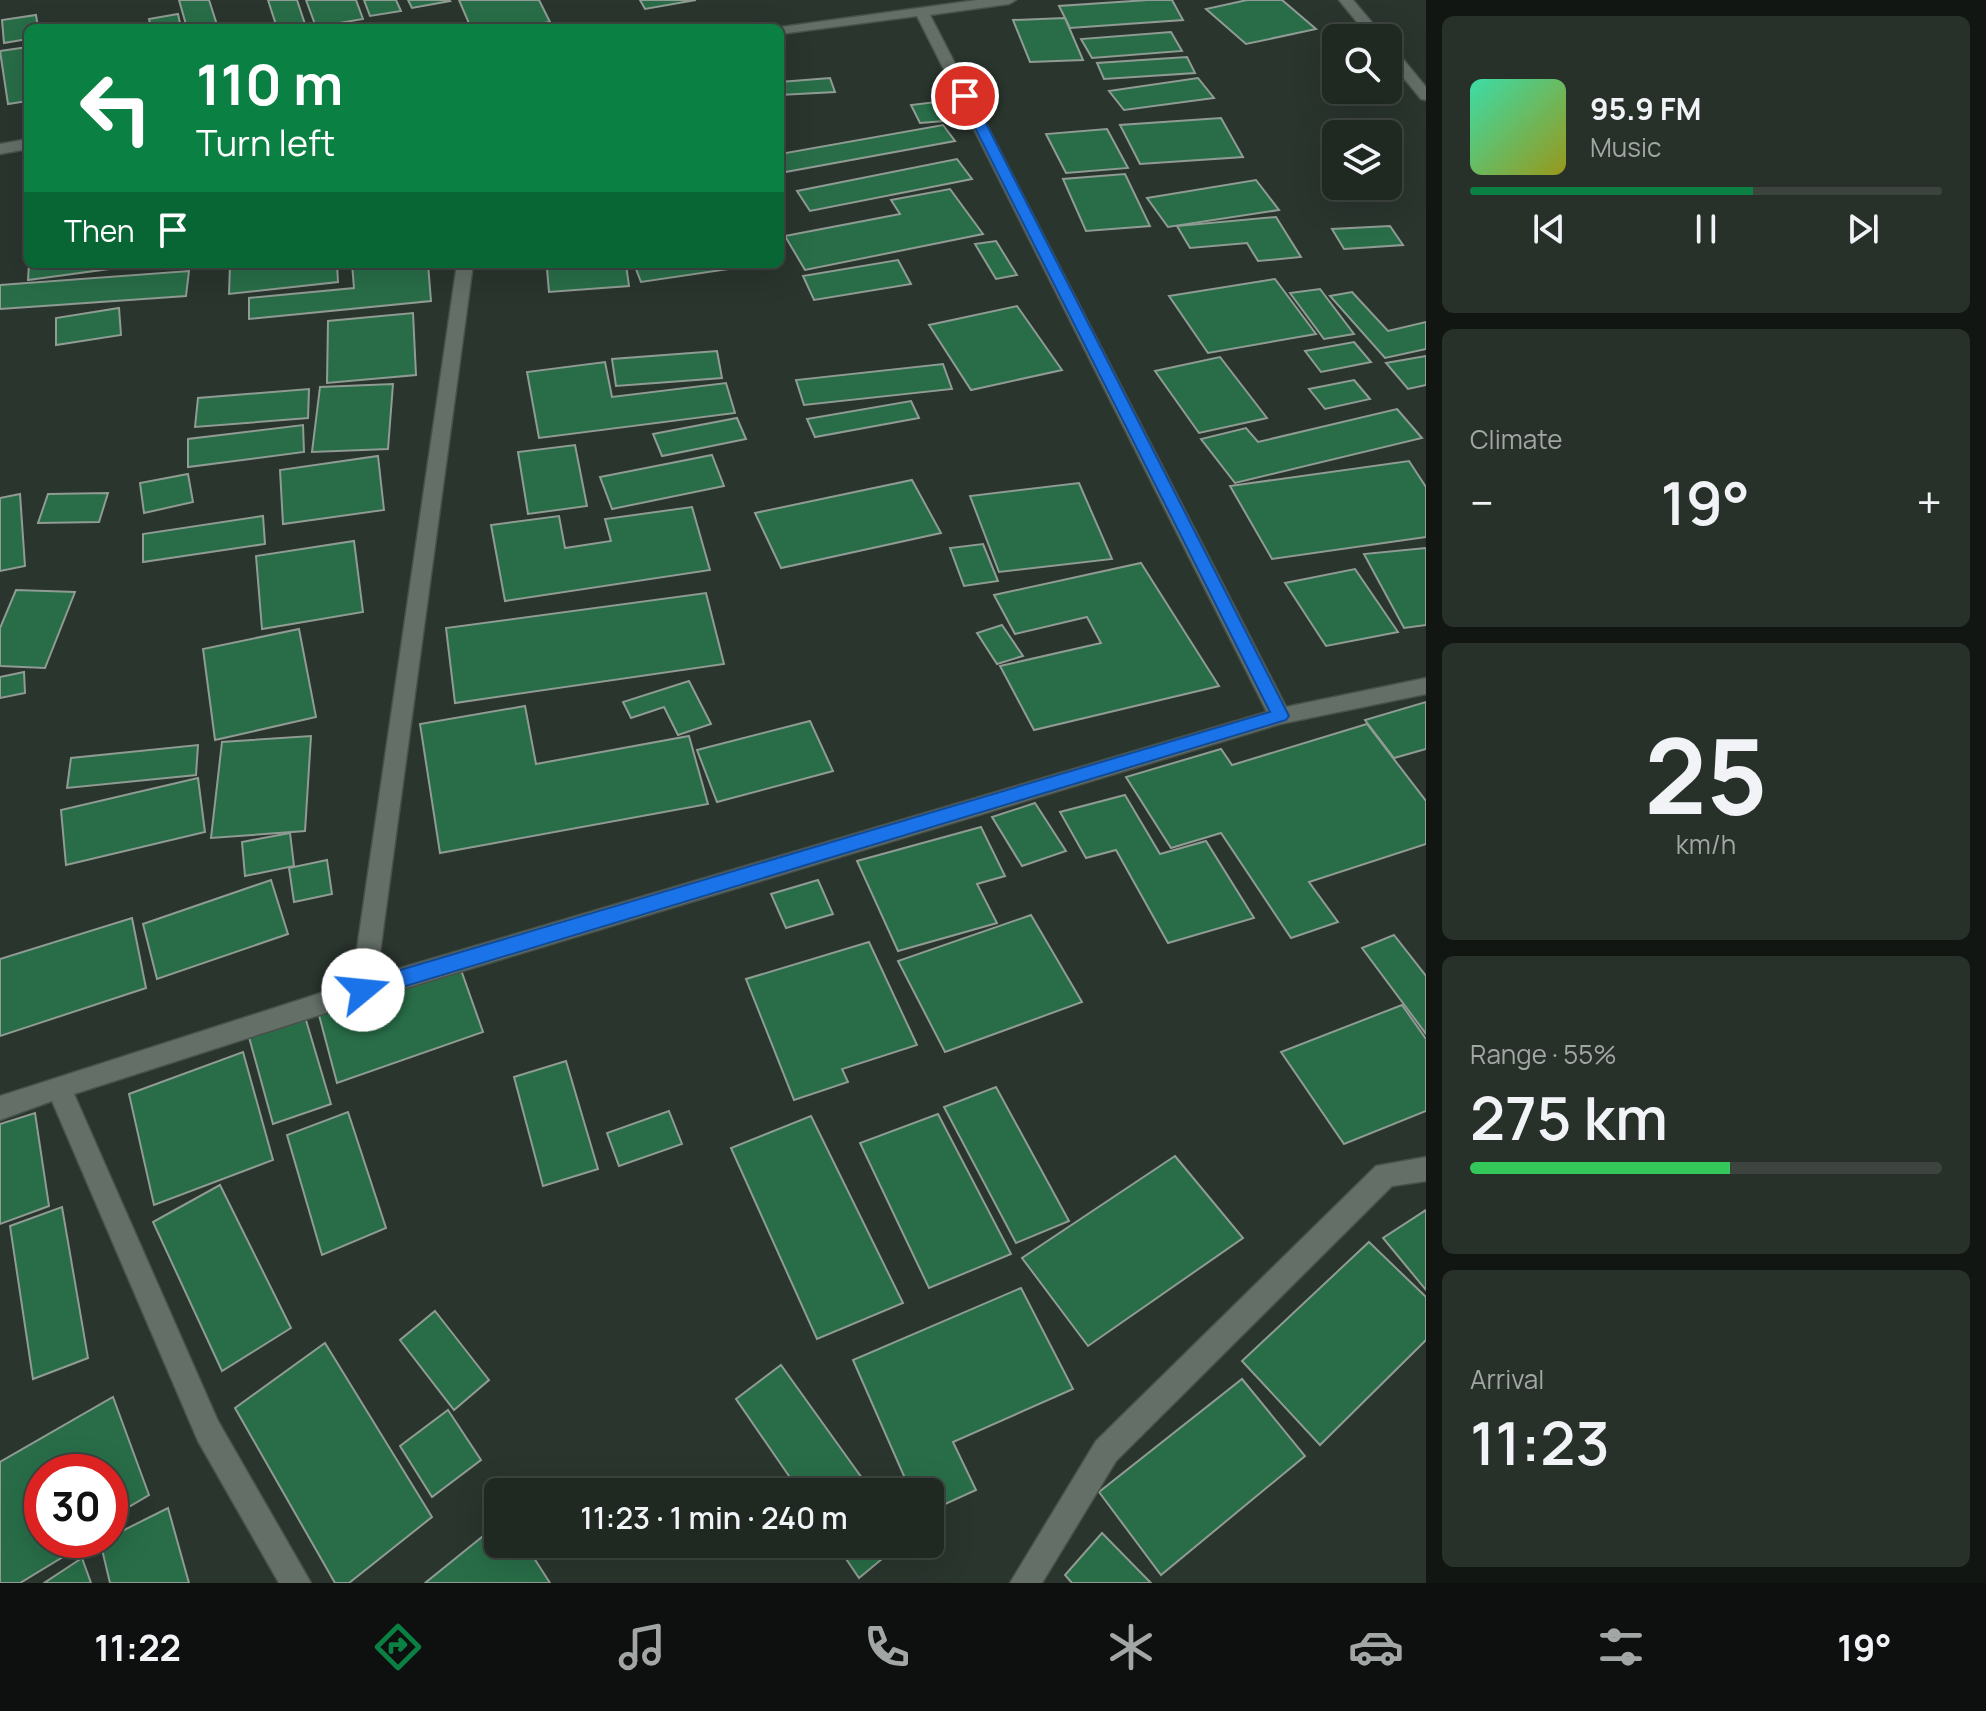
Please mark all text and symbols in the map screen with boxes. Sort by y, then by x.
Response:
map controls [1322,24,1402,200]
button: search [1322,24,1402,104]
text: 110 m [196,45,343,122]
icon: left [64,56,168,160]
pin [931,62,999,130]
icon: arrive [943,74,987,118]
text: 95.9 FM [1590,88,1701,129]
text: Turn left [196,118,335,167]
button: layers [1322,120,1402,200]
text: Music [1590,129,1661,165]
icon: previous [1527,207,1571,251]
icon: pause [1684,207,1728,251]
icon: next [1841,207,1885,251]
icon: arrive [151,208,195,252]
text: Then [64,210,135,251]
text: Climate [1470,421,1562,457]
text: 19° [1660,461,1750,543]
text: − [1470,472,1494,532]
text: + [1917,472,1942,532]
text: 25 [1645,703,1767,845]
text: km/h [1676,826,1736,862]
position arrow [321,948,405,1032]
text: Range · 55% [1470,1036,1617,1072]
text: 275 km [1470,1076,1668,1158]
text: Arrival [1470,1361,1544,1397]
text: 11:23 [1470,1401,1610,1483]
speed limit sign: 30 [24,1454,128,1558]
text: 11:23 · 1 min · 240 m [580,1497,848,1538]
icon: directions [370,1619,426,1675]
icon: music [614,1619,670,1675]
icon: phone [859,1619,915,1675]
icon: climate [1103,1619,1159,1675]
icon: car [1348,1619,1404,1675]
icon: filters [1593,1619,1649,1675]
text: 11:22 [94,1623,181,1672]
text: 19° [1837,1623,1892,1672]

